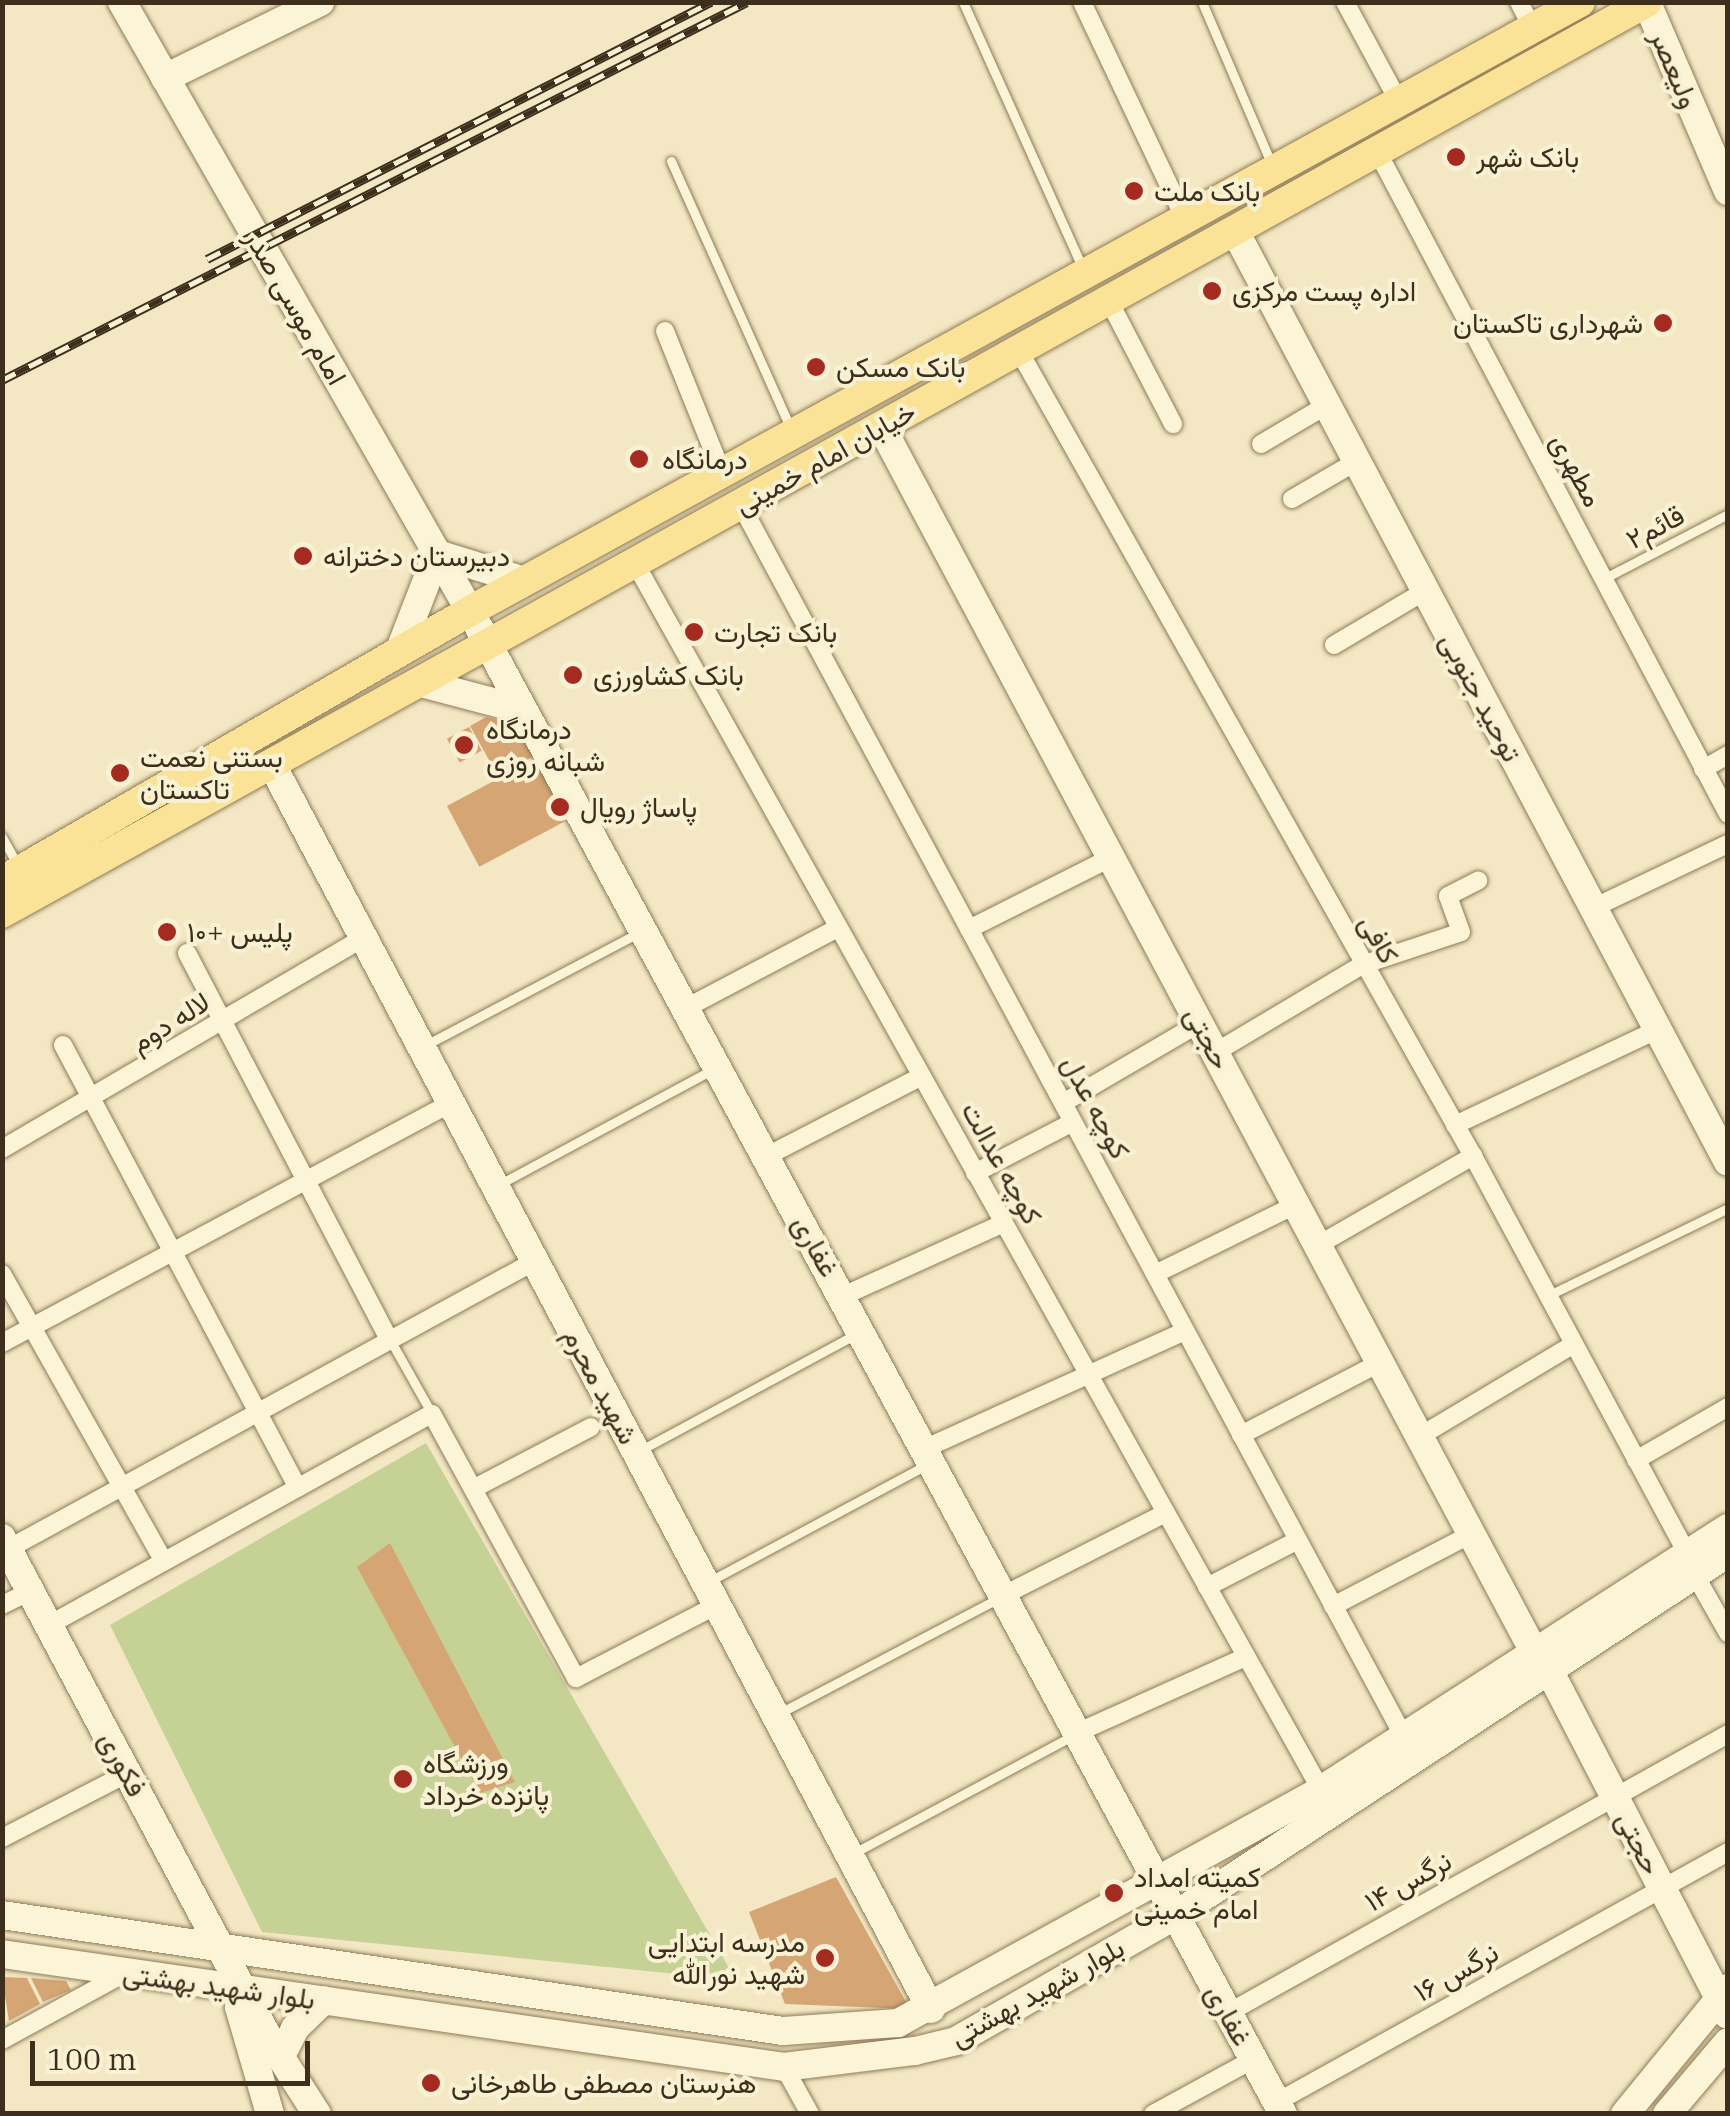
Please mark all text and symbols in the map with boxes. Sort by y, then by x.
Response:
street label: ولیعصر [1644,25,1706,113]
place label: بانک شهر [1476,140,1579,174]
marker: بانک شهر [1445,146,1467,168]
place label: بانک ملت [1154,174,1260,208]
marker: بانک ملت [1123,180,1145,202]
street label: امام موسی صدر [238,223,354,391]
place label: اداره پست مرکزی [1232,274,1416,308]
marker: اداره پست مرکزی [1201,280,1223,302]
place label: شهرداری تاکستان [1453,306,1643,340]
marker: شهرداری تاکستان [1652,312,1674,334]
place label: بانک مسکن [836,350,966,384]
marker: بانک مسکن [805,356,827,378]
street label: خیابان امام خمینی [729,394,921,522]
street label: مطهری [1544,428,1610,512]
place label: درمانگاه [662,442,748,476]
marker: درمانگاه [626,446,652,472]
street label: قائم۲ [1620,498,1690,556]
place label: دبیرستان دخترانه [323,539,510,573]
marker: دبیرستان دخترانه [292,545,314,567]
place label: بانک تجارت [714,615,837,649]
marker: بانک تجارت [683,621,705,643]
street label: توحید جنوبی [1433,627,1529,767]
place label: بانک کشاورزی [593,658,744,692]
marker: بانک کشاورزی [562,664,584,686]
place label: درمانگاه شبانه روزی [486,712,605,778]
marker: درمانگاه شبانه روزی [451,732,477,758]
place label: بستنی نعمت تاکستان [140,740,283,806]
marker: بستنی نعمت تاکستان [109,762,131,784]
place label: پاساژ رویال [580,790,697,824]
marker: پاساژ رویال [549,796,571,818]
street label: کافی [1352,909,1406,969]
place label: پلیس +۱۰ [187,915,293,949]
marker: پلیس +۱۰ [156,921,178,943]
street label: لاله دوم [124,985,216,1059]
street label: حجتی [1178,1001,1238,1075]
street label: کوچه عدل [1055,1050,1137,1164]
street label: کوچه عدالت [955,1096,1049,1230]
street label: غفاری [786,1209,846,1283]
street label: شهید محرم [556,1322,646,1450]
street label: فکوری [92,1726,154,1802]
place label: ورزشگاه پانزده خرداد [423,1746,549,1812]
marker: ورزشگاه پانزده خرداد [392,1768,414,1790]
street label: حجتی [1609,1806,1669,1880]
street label: نرگس ۱۴ [1359,1844,1457,1918]
place label: کمیته امداد امام خمینی [1134,1860,1261,1926]
marker: کمیته امداد امام خمینی [1103,1882,1125,1904]
place label: مدرسه ابتدایی شهید نورالله [648,1925,805,1991]
street label: بلوار شهید بهشتی [944,1930,1130,2054]
street label: نرگس ۱۶ [1408,1935,1504,2009]
marker: مدرسه ابتدایی شهید نورالله [814,1947,836,1969]
street label: بلوار شهید بهشتی [121,1956,317,2016]
street label: غفاری [1199,1978,1259,2052]
scale bar [35,2021,315,2083]
text: 100 m [47,2039,137,2078]
place label: هنرستان مصطفی طاهرخانی [451,2066,756,2100]
marker: هنرستان مصطفی طاهرخانی [420,2072,442,2094]

